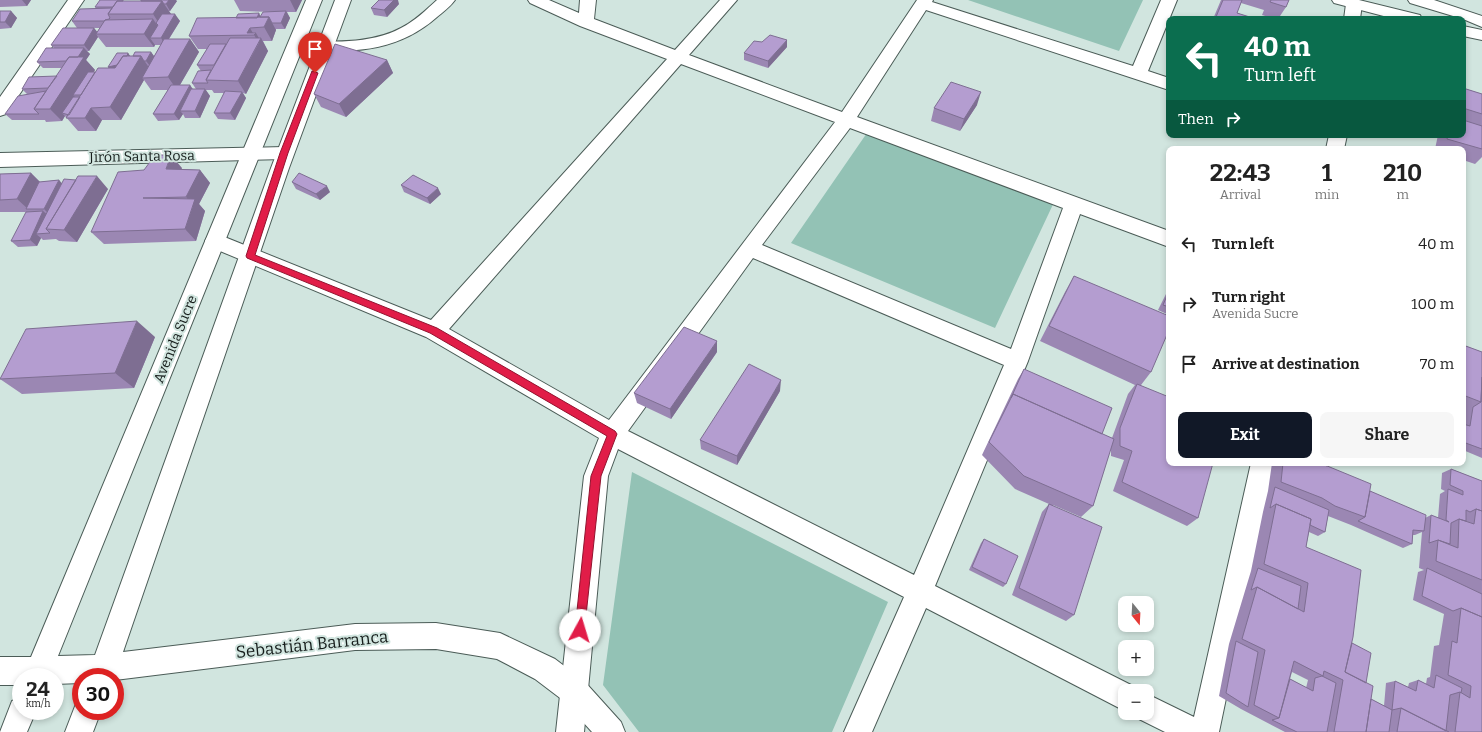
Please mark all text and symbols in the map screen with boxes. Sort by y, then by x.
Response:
text: 40 m [1244,30,1311,63]
pin [298,32,332,73]
icon: left [1178,32,1230,84]
icon: arrive [304,38,326,60]
text: Turn left [1244,64,1316,86]
icon: right [1222,108,1244,130]
text: Then [1178,110,1214,128]
street label: Jirón Santa Rosa [88,147,195,166]
text: 22:43 [1210,159,1271,187]
text: 1 [1322,159,1332,187]
text: 210 [1383,159,1422,187]
text: Arrival [1220,187,1261,202]
text: min [1315,187,1339,202]
text: m [1396,187,1409,202]
icon: left [1178,233,1200,255]
text: Turn left [1212,235,1274,253]
text: 40 m [1418,235,1454,253]
text: Turn right [1212,288,1285,306]
street label: Avenida Sucre [150,293,201,385]
icon: right [1178,293,1200,315]
text: 100 m [1411,295,1454,313]
text: Avenida Sucre [1212,306,1298,321]
icon: arrive [1178,353,1200,375]
text: Arrive at destination [1212,355,1359,373]
text: 70 m [1420,355,1454,373]
button: Exit [1178,412,1312,458]
button: Share [1320,412,1454,458]
north arrow [1118,596,1154,632]
map controls [1118,596,1154,720]
position arrow [559,609,601,651]
street label: Sebastián Barranca [235,626,389,663]
button: + [1118,640,1154,676]
speed limit sign: 30 [72,668,124,720]
text: 24 [26,677,50,701]
button: − [1118,684,1154,720]
text: km/h [26,698,50,710]

